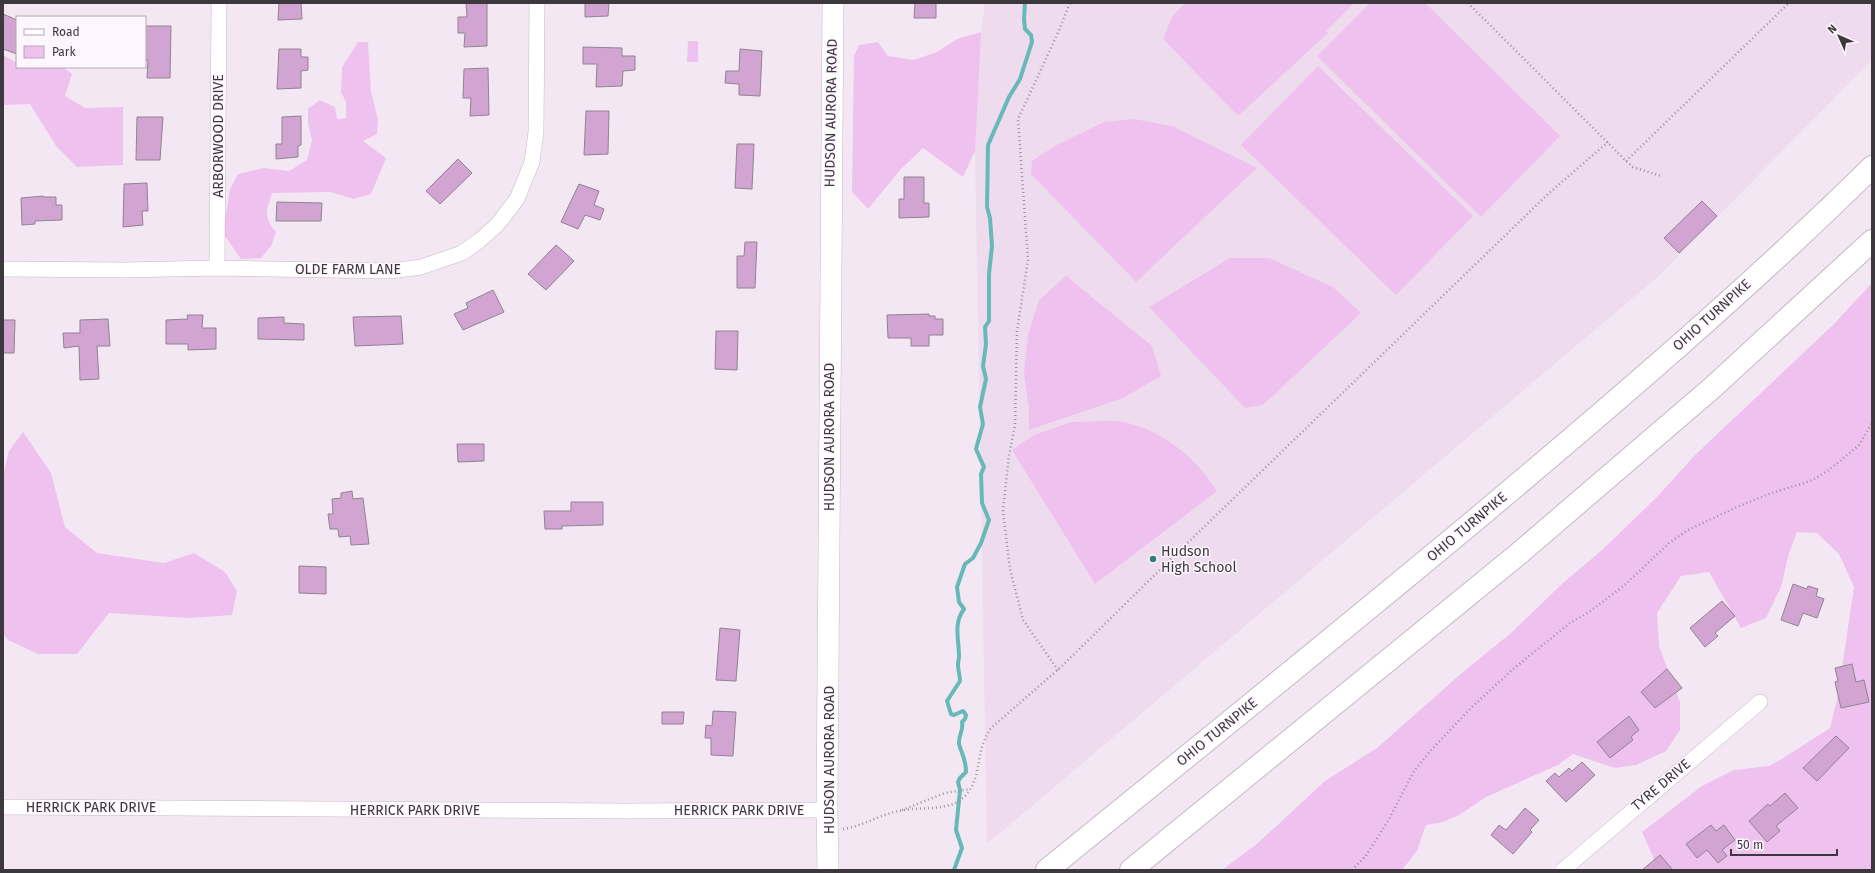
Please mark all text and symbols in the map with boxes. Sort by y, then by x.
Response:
legend [16,16,146,68]
north arrow [1819,16,1859,56]
text: N [1825,22,1839,36]
text: Road [52,25,80,39]
street label: HUDSON AURORA ROAD [821,39,841,187]
text: Park [52,45,76,59]
street label: ARBORWOOD DRIVE [210,74,227,198]
street label: OLDE FARM LANE [295,261,401,278]
street label: OHIO TURNPIKE [1669,275,1755,355]
street label: HUDSON AURORA ROAD [821,363,838,511]
street label: OHIO TURNPIKE [1424,489,1510,565]
place label: Hudson High School [1161,543,1237,576]
marker: Hudson High School [1148,554,1158,564]
street label: HUDSON AURORA ROAD [821,686,838,834]
street label: OHIO TURNPIKE [1173,694,1261,770]
street label: TYRE DRIVE [1628,756,1694,814]
street label: HERRICK PARK DRIVE [26,799,156,816]
street label: HERRICK PARK DRIVE [350,802,480,819]
street label: HERRICK PARK DRIVE [674,802,804,819]
scale bar [1731,831,1837,857]
text: 50 m [1737,838,1763,852]

